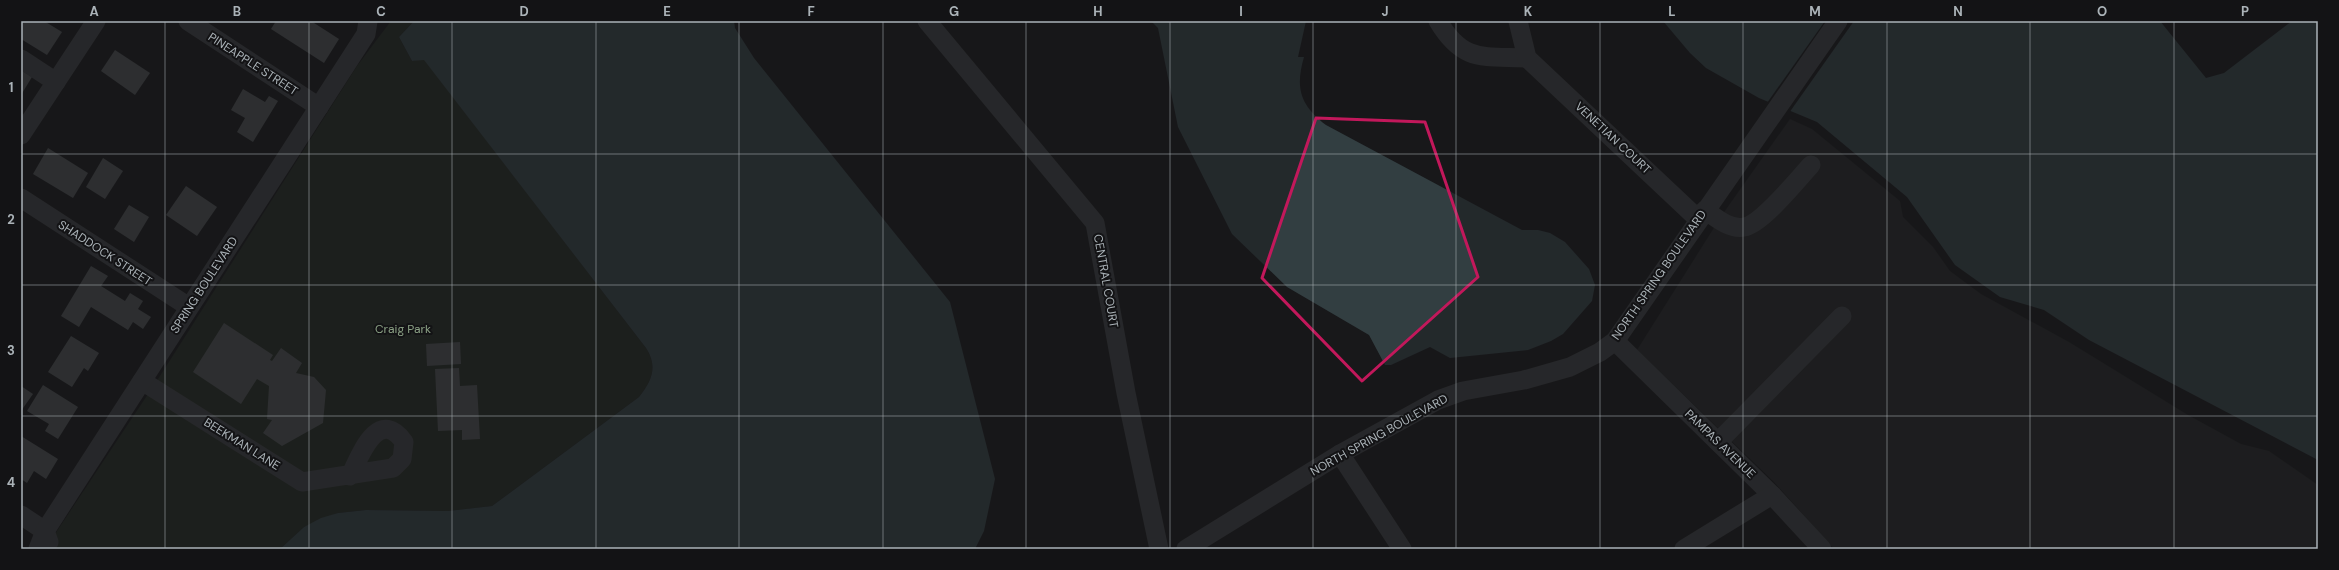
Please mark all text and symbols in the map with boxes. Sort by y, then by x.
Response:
text: A [89,3,99,20]
text: B [233,3,241,20]
text: C [376,3,386,20]
text: D [519,3,529,20]
text: E [663,3,671,20]
text: F [807,3,815,20]
text: G [949,3,959,20]
text: H [1093,3,1103,20]
text: I [1239,3,1243,20]
text: J [1381,3,1389,20]
text: K [1524,3,1533,20]
text: L [1668,3,1676,20]
text: M [1809,3,1821,20]
text: N [1953,3,1963,20]
text: O [2097,3,2107,20]
text: P [2241,3,2249,20]
street label: PINEAPPLE STREET [205,29,301,99]
text: 1 [9,79,13,96]
street label: VENETIAN COURT [1572,99,1655,178]
street label: NORTH SPRING BOULEVARD [1608,207,1710,343]
text: 2 [7,211,15,228]
street label: SHADDOCK STREET [55,217,155,289]
street label: CENTRAL COURT [1090,233,1122,329]
street label: SPRING BOULEVARD [167,234,241,336]
park label: Craig Park [375,321,431,337]
text: 3 [7,342,15,359]
street label: NORTH SPRING BOULEVARD [1307,390,1451,480]
street label: PAMPAS AVENUE [1681,406,1759,482]
street label: BEEKMAN LANE [201,414,283,474]
text: 4 [7,474,15,491]

